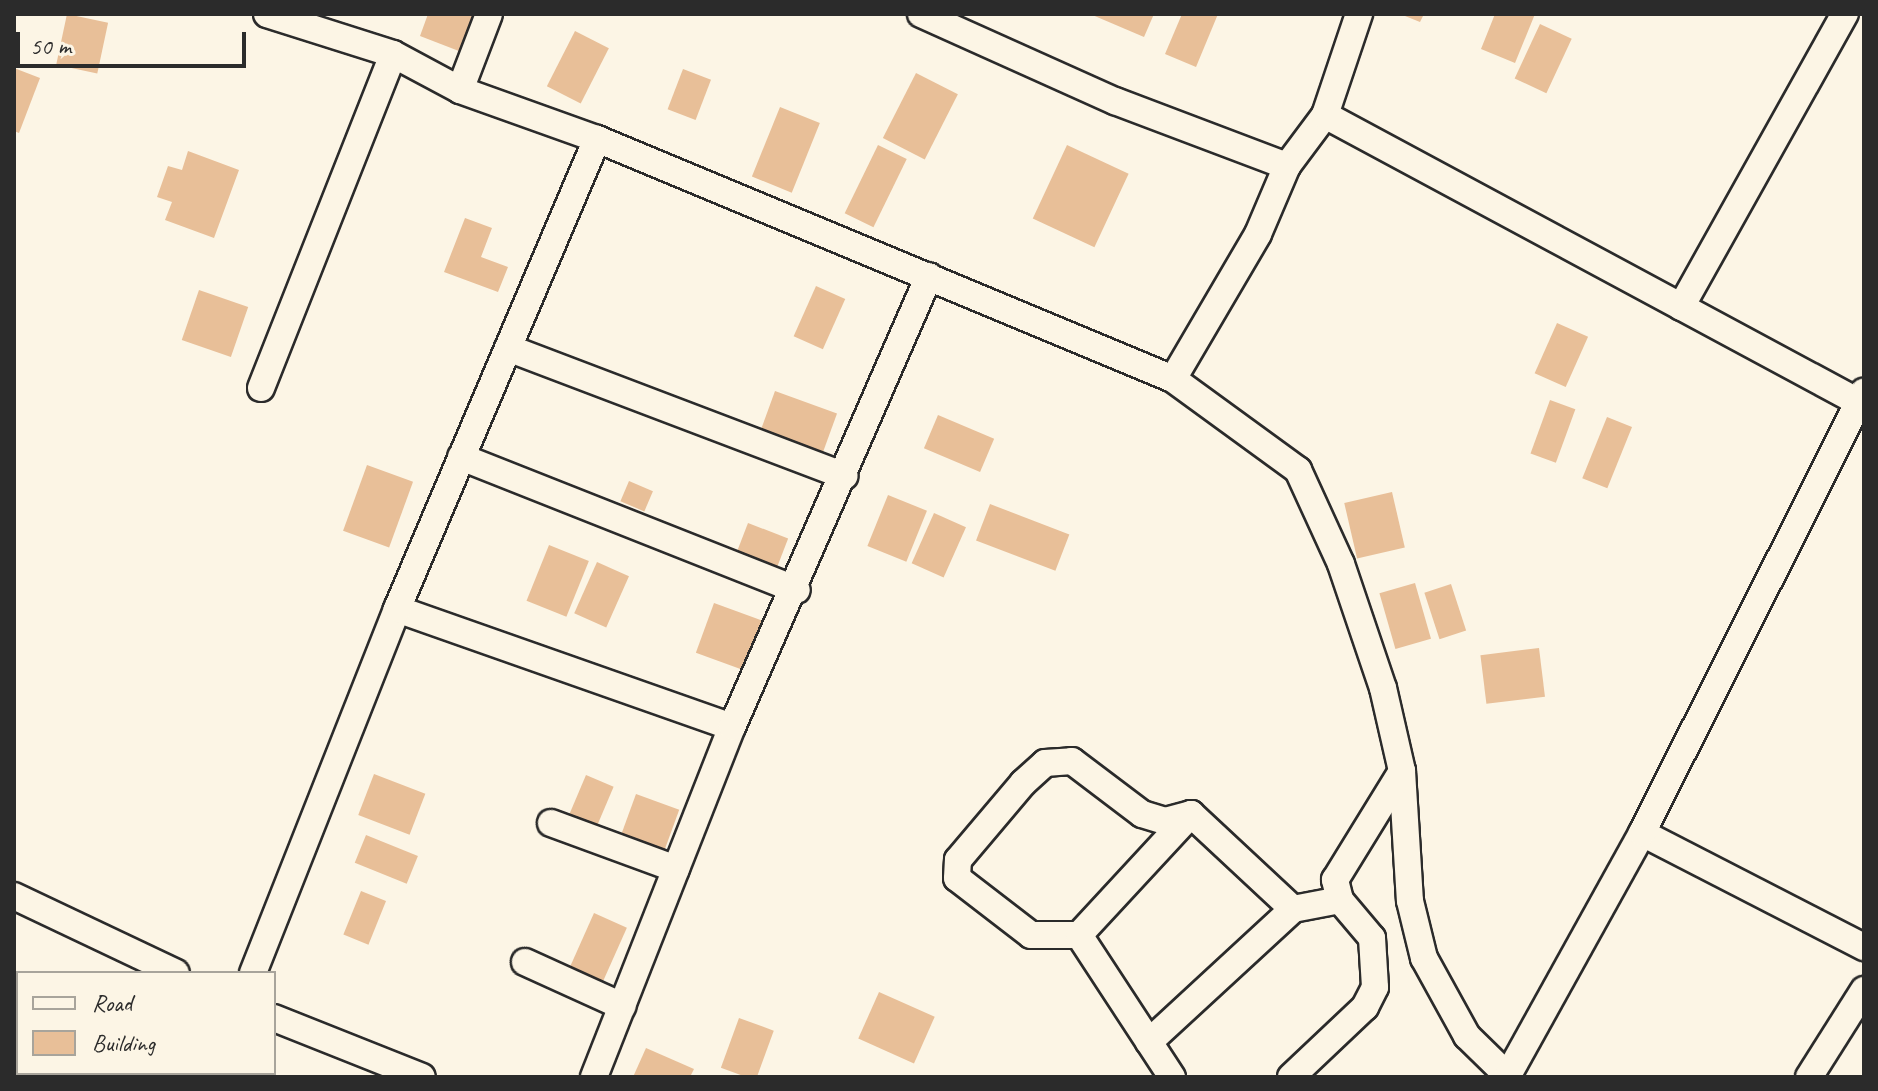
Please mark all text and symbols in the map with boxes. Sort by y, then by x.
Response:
scale bar [20,16,250,66]
text: 50 m [30,31,71,61]
legend [16,971,276,1075]
text: Road [92,988,132,1018]
text: Building [92,1028,155,1058]

